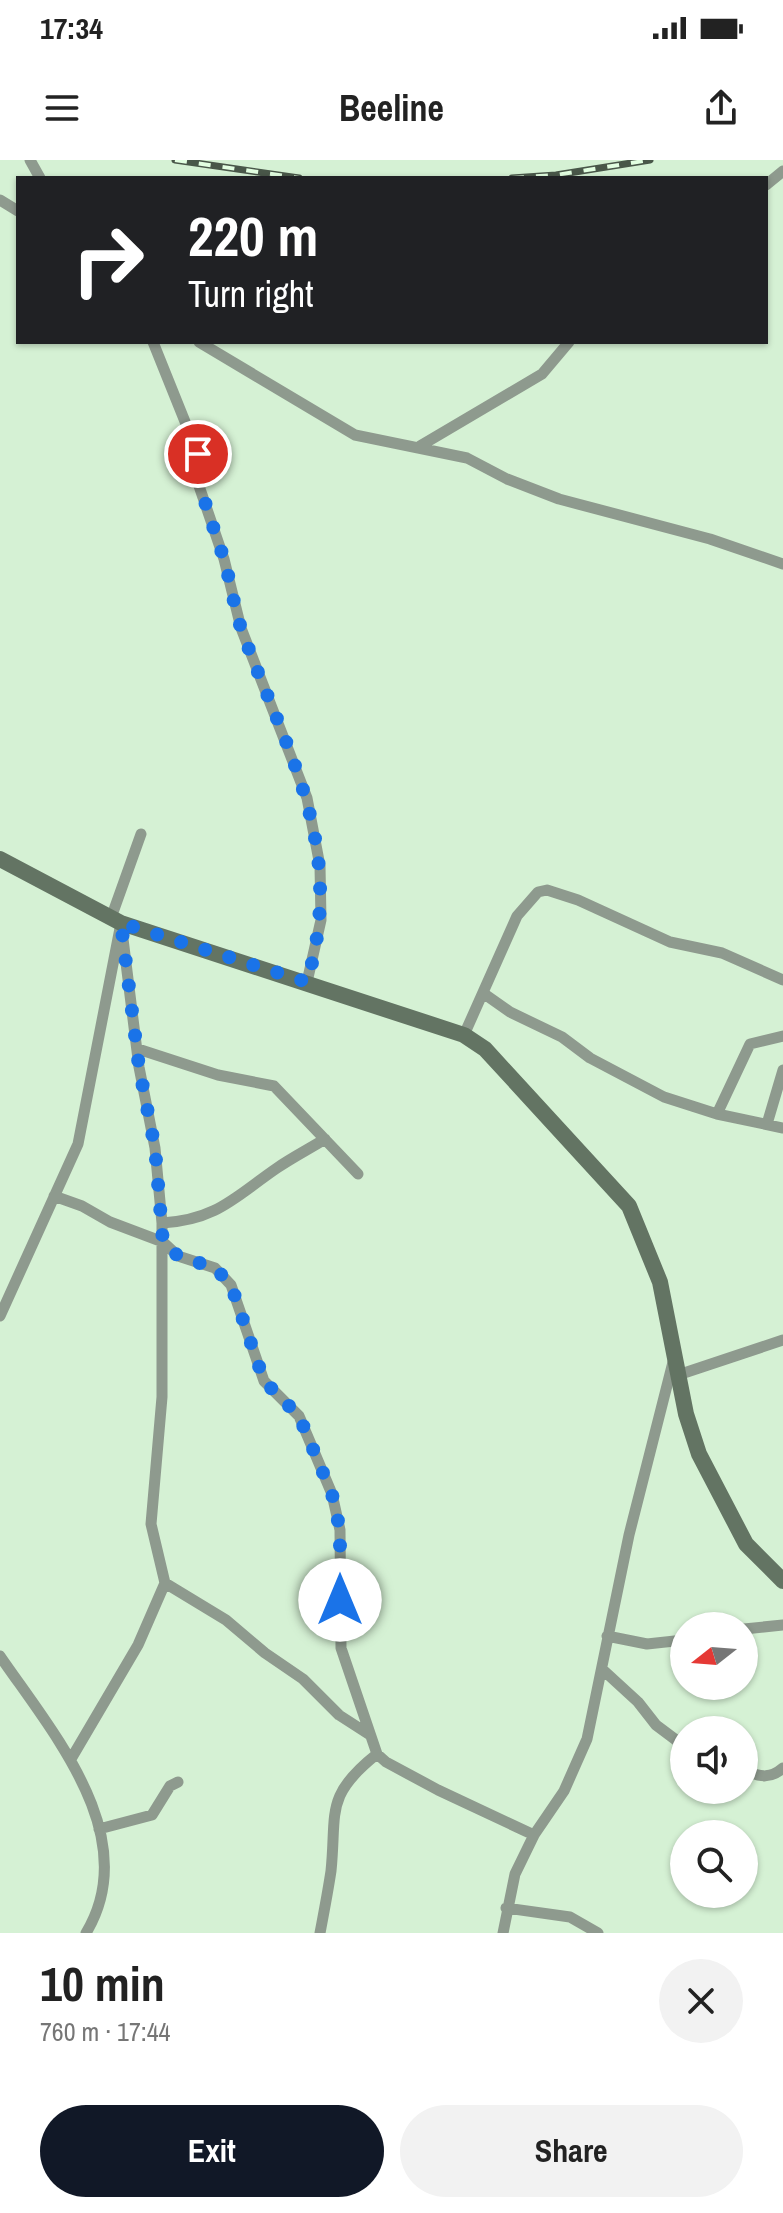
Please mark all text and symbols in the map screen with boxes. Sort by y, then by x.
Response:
text: 17:34 [40,8,103,48]
text: Beeline [339,84,444,132]
icon: menu [40,86,84,130]
icon: share [699,86,743,130]
text: 220 m [188,198,318,273]
icon: right [56,208,160,312]
text: Turn right [188,270,313,318]
pin [164,420,232,488]
icon: arrive [176,432,220,476]
position arrow [298,1558,382,1642]
north arrow [670,1612,758,1700]
map controls [670,1612,758,1908]
button: sound [670,1716,758,1804]
button: search [670,1820,758,1908]
text: 10 min [40,1951,165,2016]
button: close [659,1959,743,2043]
text: 760 m · 17:44 [40,2014,170,2049]
button: Exit [40,2105,384,2197]
button: Share [400,2105,743,2197]

